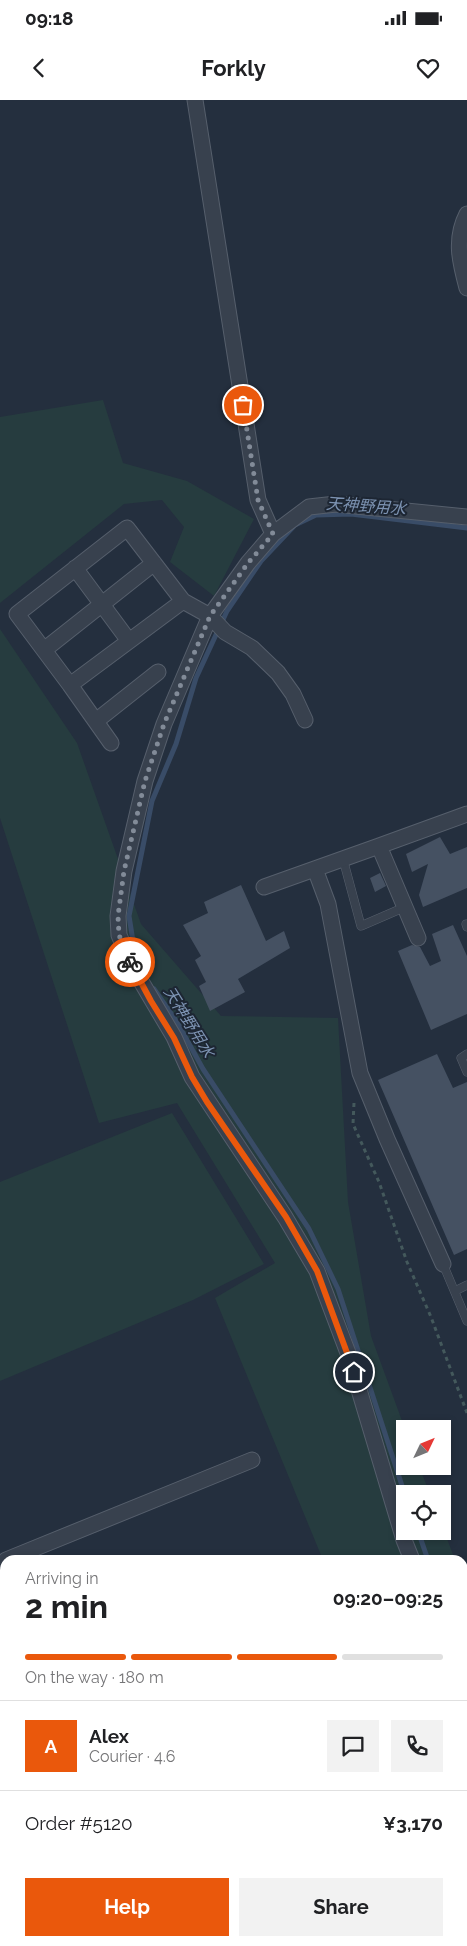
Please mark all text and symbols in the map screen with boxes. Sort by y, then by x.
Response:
text: 09:18 [25,7,73,29]
icon: back [25,54,53,82]
icon: heart [414,54,442,82]
text: Forkly [201,55,266,81]
pin [222,384,264,426]
icon: bag [229,391,257,419]
water label: 天神野用水 [325,494,409,518]
courier [105,937,155,987]
icon: bike [116,948,144,976]
water label: 天神野用水 [160,983,219,1063]
pin [333,1351,375,1393]
icon: home [340,1358,368,1386]
north arrow [396,1420,451,1475]
map controls [396,1420,451,1540]
button: locate [396,1485,451,1540]
text: Arriving in [25,1569,99,1588]
text: 09:20–09:25 [333,1587,443,1609]
text: 2 min [25,1588,108,1625]
text: On the way · 180 m [25,1668,164,1687]
button: chat [327,1720,379,1772]
button: phone [391,1720,443,1772]
text: Alex [89,1725,129,1747]
text: A [45,1735,57,1757]
text: Courier · 4.6 [89,1747,175,1766]
text: Order #5120 [25,1812,133,1834]
text: ¥3,170 [383,1812,443,1834]
button: Help [25,1878,229,1936]
button: Share [239,1878,443,1936]

